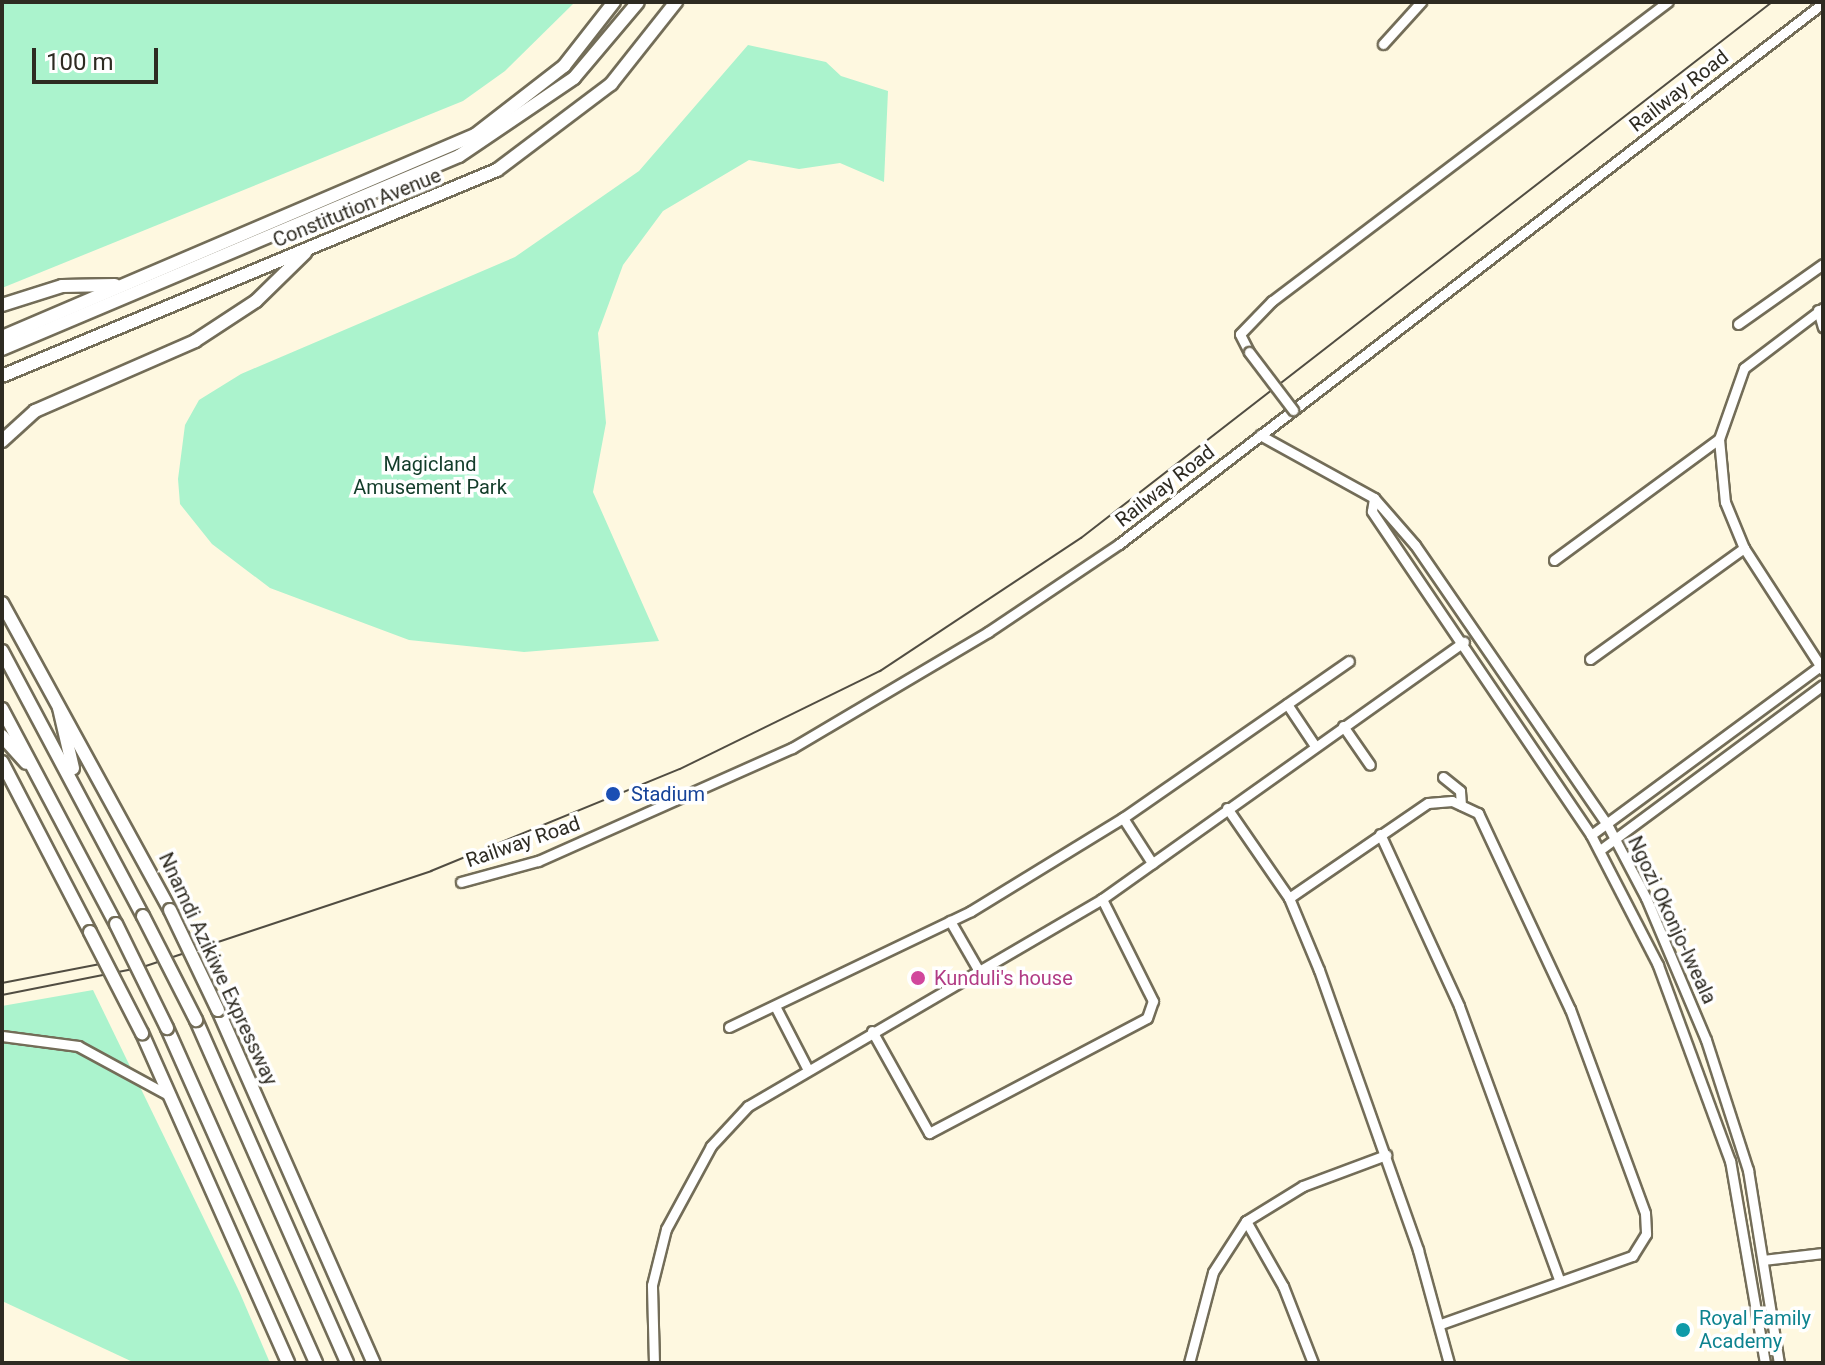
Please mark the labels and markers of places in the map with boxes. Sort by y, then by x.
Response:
place label: Stadium [631,782,705,806]
marker: Stadium [602,783,624,805]
place label: Kunduli's house [934,966,1073,990]
marker: Kunduli's house [909,969,927,987]
place label: Royal Family Academy [1699,1306,1811,1353]
marker: Royal Family Academy [1674,1321,1692,1339]

